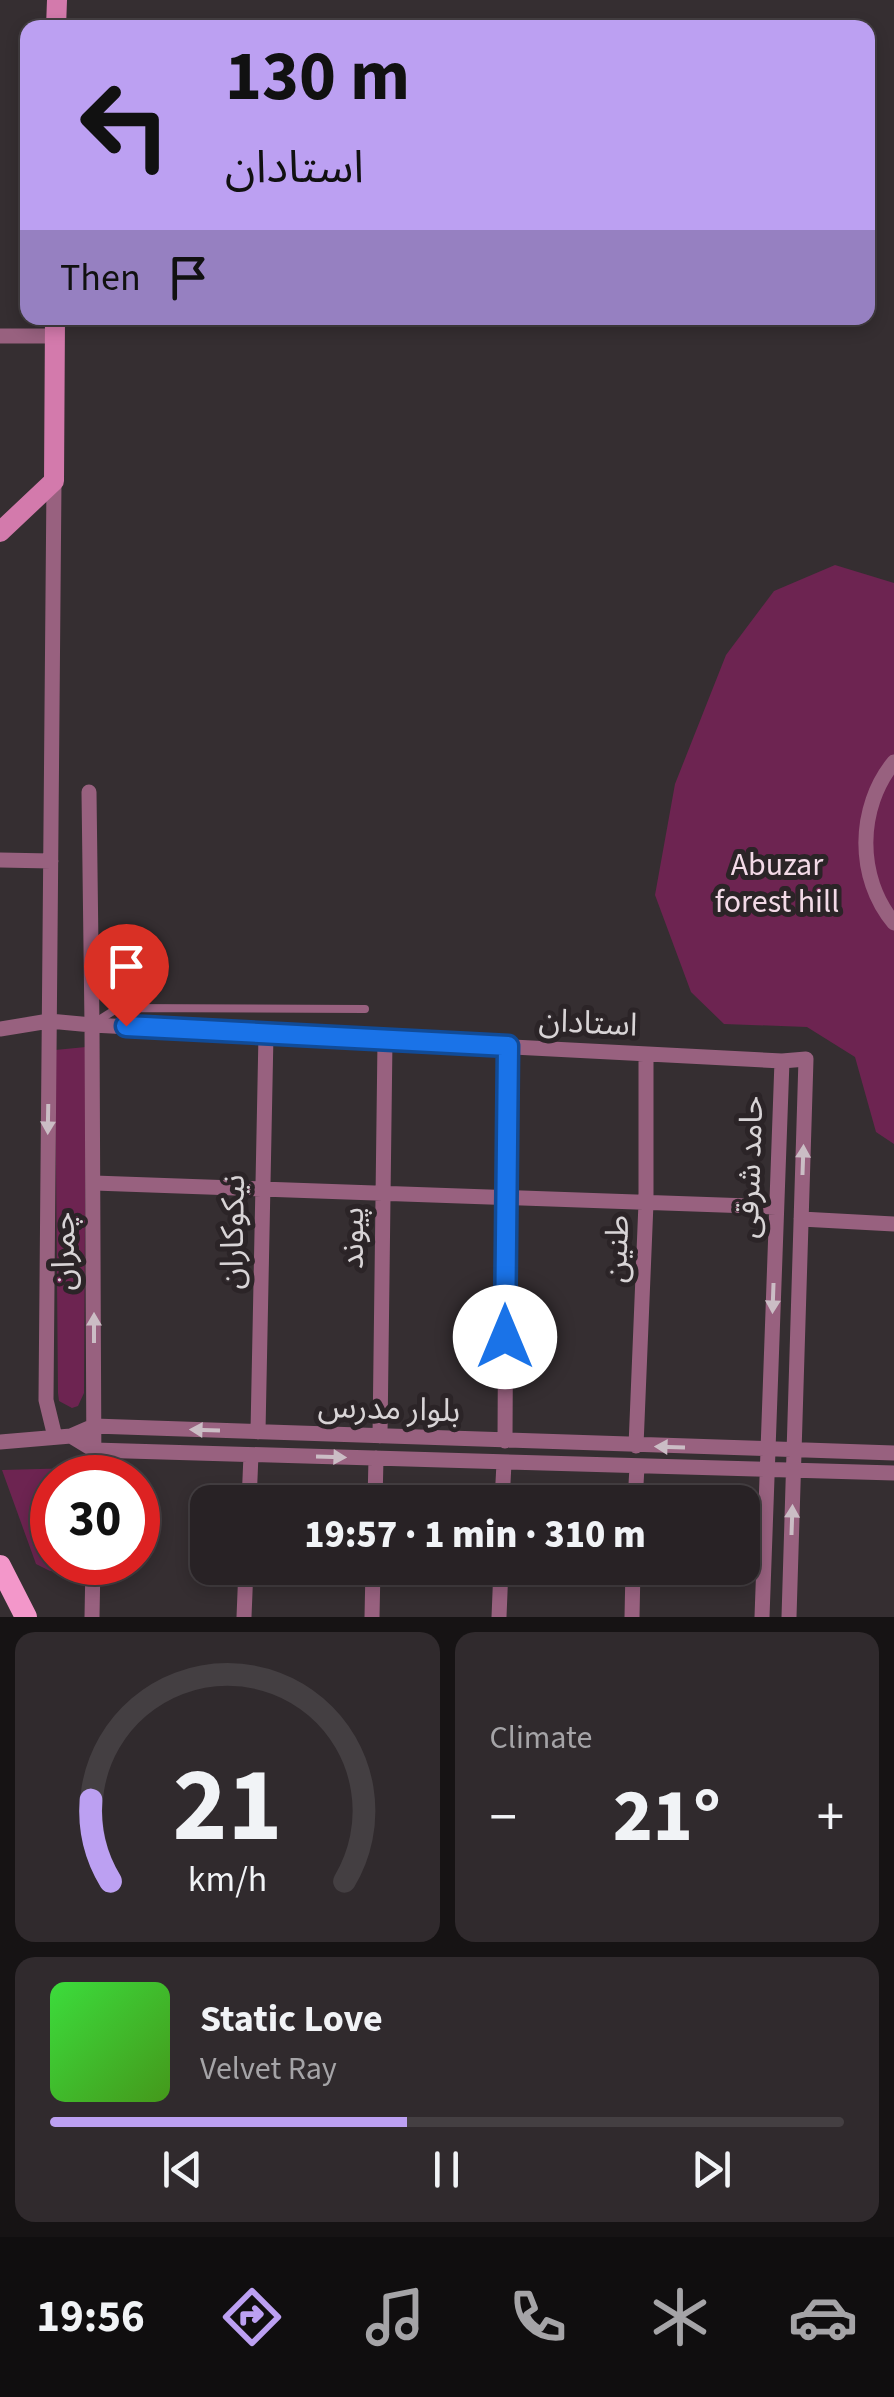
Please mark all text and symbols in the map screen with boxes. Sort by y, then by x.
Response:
text: 130 m [225,27,410,127]
icon: left [60,60,190,190]
text: استادان [225,136,364,200]
icon: arrive [161,250,216,305]
text: Then [60,251,141,305]
park label: Abuzar forest hill [715,842,839,925]
pin [84,924,169,1027]
icon: arrive [99,939,154,994]
street label: استادان [537,997,639,1049]
street label: حامد شرقی [725,1095,775,1239]
one-way arrow [40,1103,56,1135]
one-way arrow [795,1143,811,1175]
street label: نیکوکاران [209,1174,257,1290]
street label: پیوند [330,1207,376,1269]
street label: چمران [41,1212,87,1290]
street label: طنین [593,1214,641,1284]
one-way arrow [765,1283,781,1315]
position arrow [453,1285,557,1389]
one-way arrow [86,1312,102,1344]
street label: بلوار مدرس [317,1384,461,1434]
one-way arrow [189,1422,221,1438]
one-way arrow [653,1439,685,1455]
one-way arrow [316,1450,348,1466]
speed limit sign: 30 [30,1455,160,1585]
one-way arrow [785,1503,801,1535]
text: 19:57 · 1 min · 310 m [304,1508,646,1562]
text: Climate [490,1715,592,1761]
text: 21 [172,1733,282,1881]
text: 21° [613,1763,721,1870]
text: − [490,1779,517,1857]
text: + [817,1779,844,1857]
text: km/h [188,1854,267,1905]
text: Static Love [200,1992,383,2046]
text: Velvet Ray [200,2046,337,2092]
icon: previous [155,2142,210,2197]
icon: pause [419,2142,474,2197]
icon: next [684,2142,739,2197]
icon: directions [217,2282,287,2352]
icon: music [360,2282,430,2352]
icon: phone [503,2282,573,2352]
icon: climate [645,2282,715,2352]
icon: car [788,2282,858,2352]
text: 19:56 [36,2285,145,2349]

